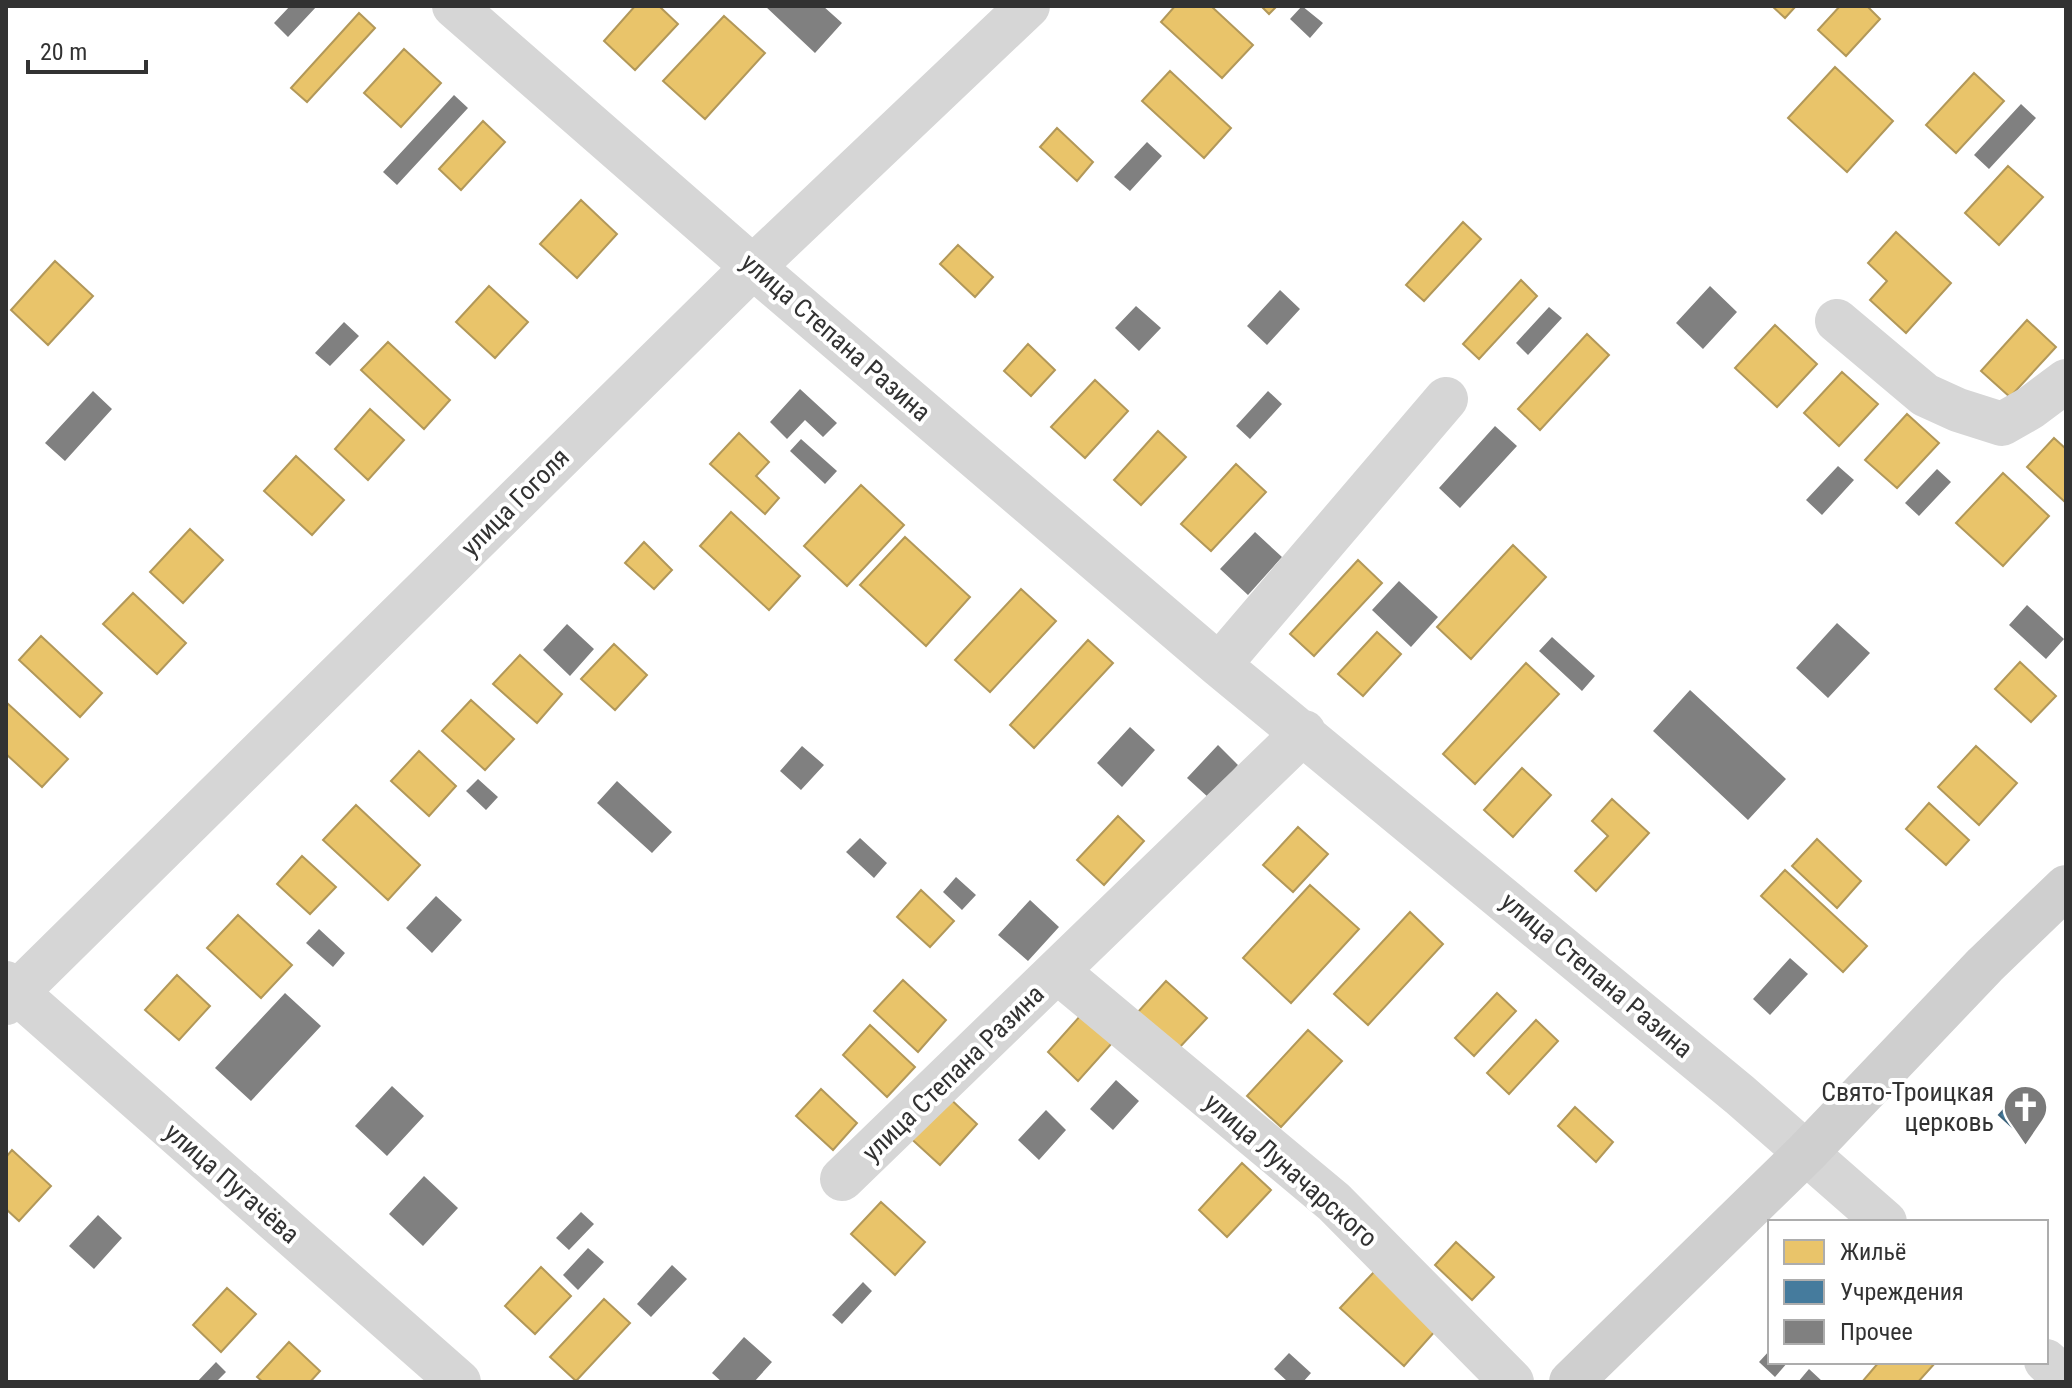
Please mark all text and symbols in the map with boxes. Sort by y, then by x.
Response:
scale bar [28,24,146,74]
text: 20 m [40,38,87,66]
street label: улица Степана Разина [735,247,937,427]
street label: улица Гоголя [455,442,575,562]
street label: улица Степана Разина [1495,886,1699,1064]
street label: улица Степана Разина [856,979,1050,1167]
place label: Свято-Троицкая церковь [1821,1077,1994,1137]
church icon: Свято-Троицкая церковь [2001,1083,2049,1146]
street label: улица Луначарского [1199,1087,1383,1253]
street label: улица Пугачёва [159,1117,305,1249]
legend [1768,1220,2048,1364]
text: Жильё [1840,1238,1906,1266]
text: Учреждения [1840,1278,1964,1306]
text: Прочее [1840,1318,1913,1346]

